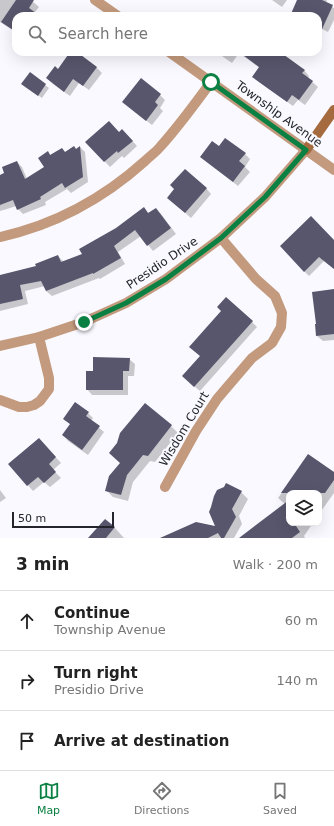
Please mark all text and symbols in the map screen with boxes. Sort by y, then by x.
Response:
search box [12,12,322,56]
icon: search [26,23,48,45]
text: Search here [58,25,148,43]
route start [202,73,220,91]
street label: Township Avenue [232,77,325,150]
street label: Presidio Drive [124,234,200,292]
route end [75,313,93,331]
street label: Wisdom Court [156,389,212,469]
map controls [286,490,322,526]
button: layers [286,490,322,526]
scale bar [12,510,114,529]
text: 50 m [18,512,46,525]
text: 3 min [16,554,69,574]
text: Walk · 200 m [233,557,318,572]
text: Continue [54,604,130,622]
icon: ahead [16,610,38,632]
text: 60 m [285,613,318,628]
text: Township Avenue [54,622,166,637]
text: Turn right [54,664,138,682]
icon: right [16,670,38,692]
text: 140 m [276,673,318,688]
text: Presidio Drive [54,682,144,697]
icon: arrive [16,730,38,752]
text: Arrive at destination [54,732,229,750]
tab: Map [37,780,60,817]
tab: Directions [134,780,189,817]
tab: Saved [263,780,297,817]

